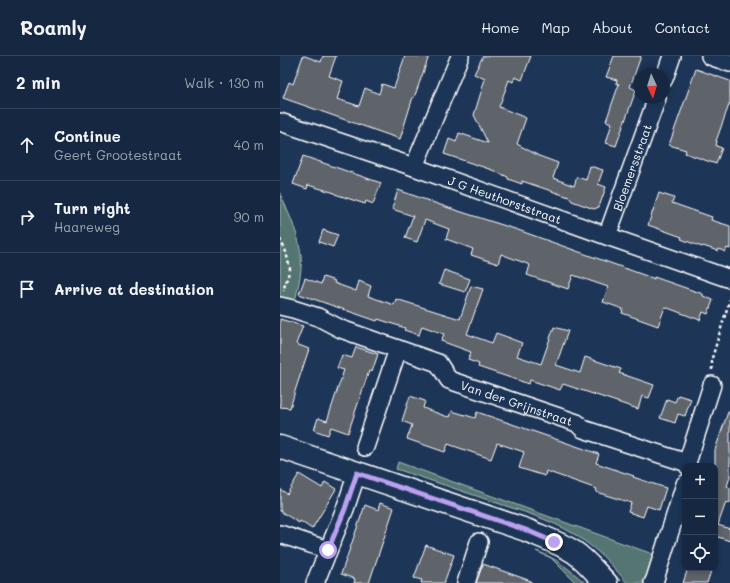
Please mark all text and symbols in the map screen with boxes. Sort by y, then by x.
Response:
text: Roamly [20,15,87,40]
text: Home [481,18,519,37]
text: Map [541,18,570,37]
text: About [592,18,633,37]
text: Contact [655,18,710,37]
north arrow [634,68,670,104]
text: 2 min [16,71,61,93]
text: Walk · 130 m [184,74,264,91]
street label: Bloemersstraat [609,122,655,213]
text: Continue [54,126,121,146]
icon: ahead [16,134,38,156]
text: 40 m [234,136,264,153]
text: Geert Grootestraat [54,146,182,163]
street label: J G Heuthorststraat [446,172,564,227]
text: Turn right [54,198,131,218]
icon: right [16,206,38,228]
text: 90 m [234,208,264,225]
text: Haareweg [54,218,120,235]
icon: arrive [16,278,38,300]
text: Arrive at destination [54,279,214,299]
street label: Van der Grijnstraat [459,376,575,429]
map controls [682,463,718,571]
button: + [682,463,718,499]
button: − [682,499,718,535]
route end [545,533,563,551]
button: locate [682,535,718,571]
route start [319,541,337,559]

